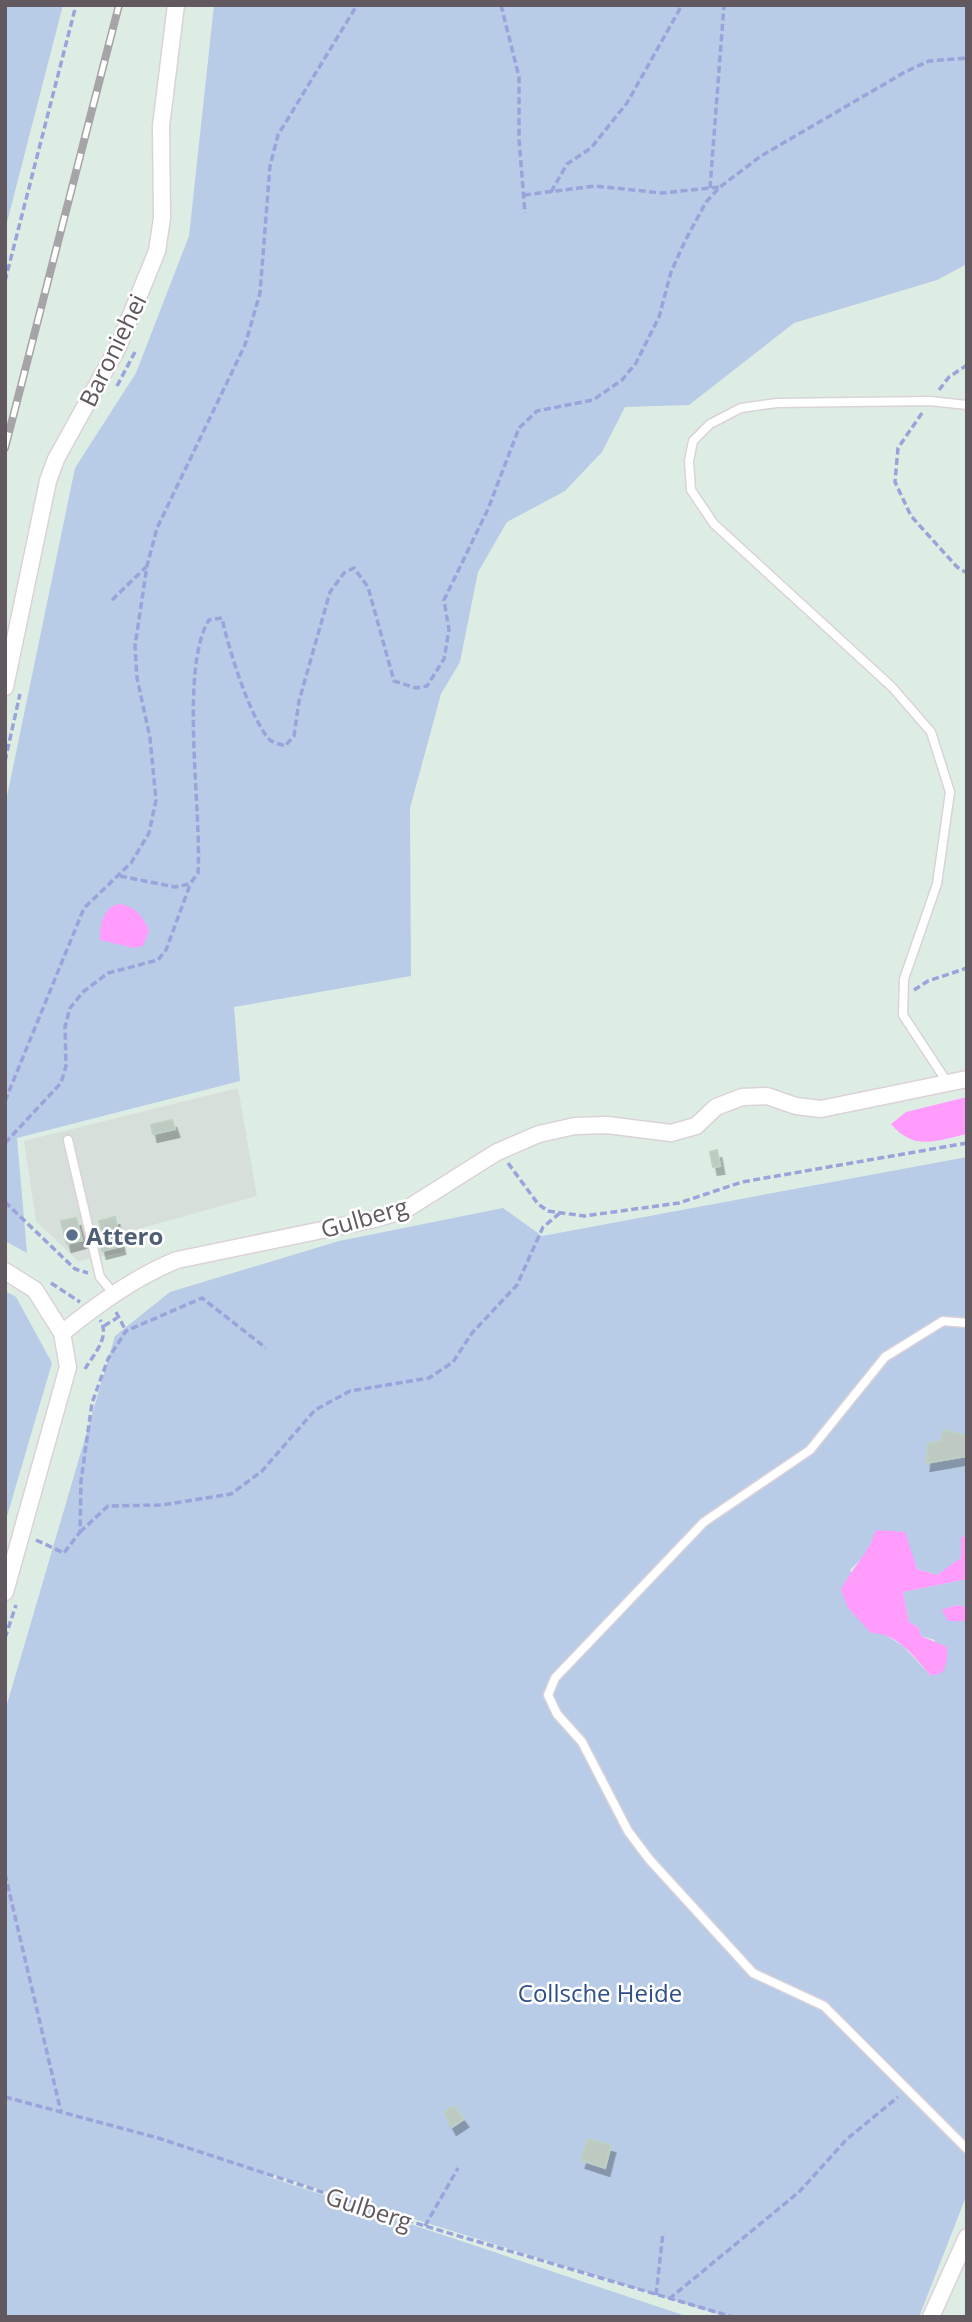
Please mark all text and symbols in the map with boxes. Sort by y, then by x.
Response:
street label: Baroniehei [71,288,153,412]
street label: Gulberg [317,1189,411,1245]
place label: Attero [86,1219,163,1252]
marker: Attero [64,1227,80,1243]
park label: Collsche Heide [518,1976,682,2009]
street label: Gulberg [321,2179,417,2237]

